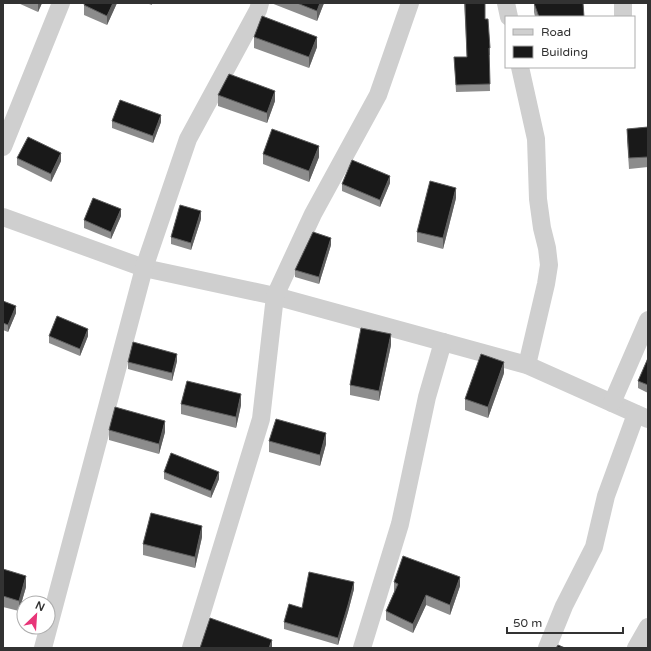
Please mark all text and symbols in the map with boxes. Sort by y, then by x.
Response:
legend [505,16,635,68]
text: Road [541,25,571,39]
text: Building [541,45,588,59]
north arrow [16,595,56,635]
text: N [33,599,47,614]
scale bar [507,609,623,635]
text: 50 m [513,616,542,630]

